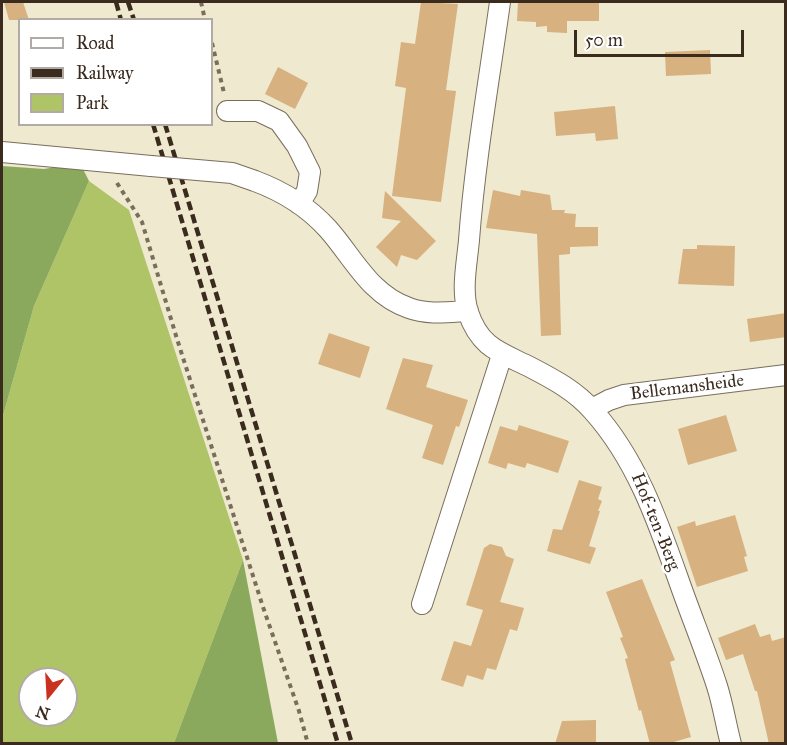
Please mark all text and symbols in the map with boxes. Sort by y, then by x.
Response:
legend [18,18,213,126]
scale bar [577,18,746,56]
text: 50 m [585,29,623,51]
text: Road [76,32,114,54]
text: Railway [76,62,133,84]
text: Park [76,92,109,114]
street label: Bellemansheide [629,370,745,406]
street label: Hof-ten-Berg [626,470,684,574]
north arrow [18,667,78,727]
text: N [34,702,52,724]

